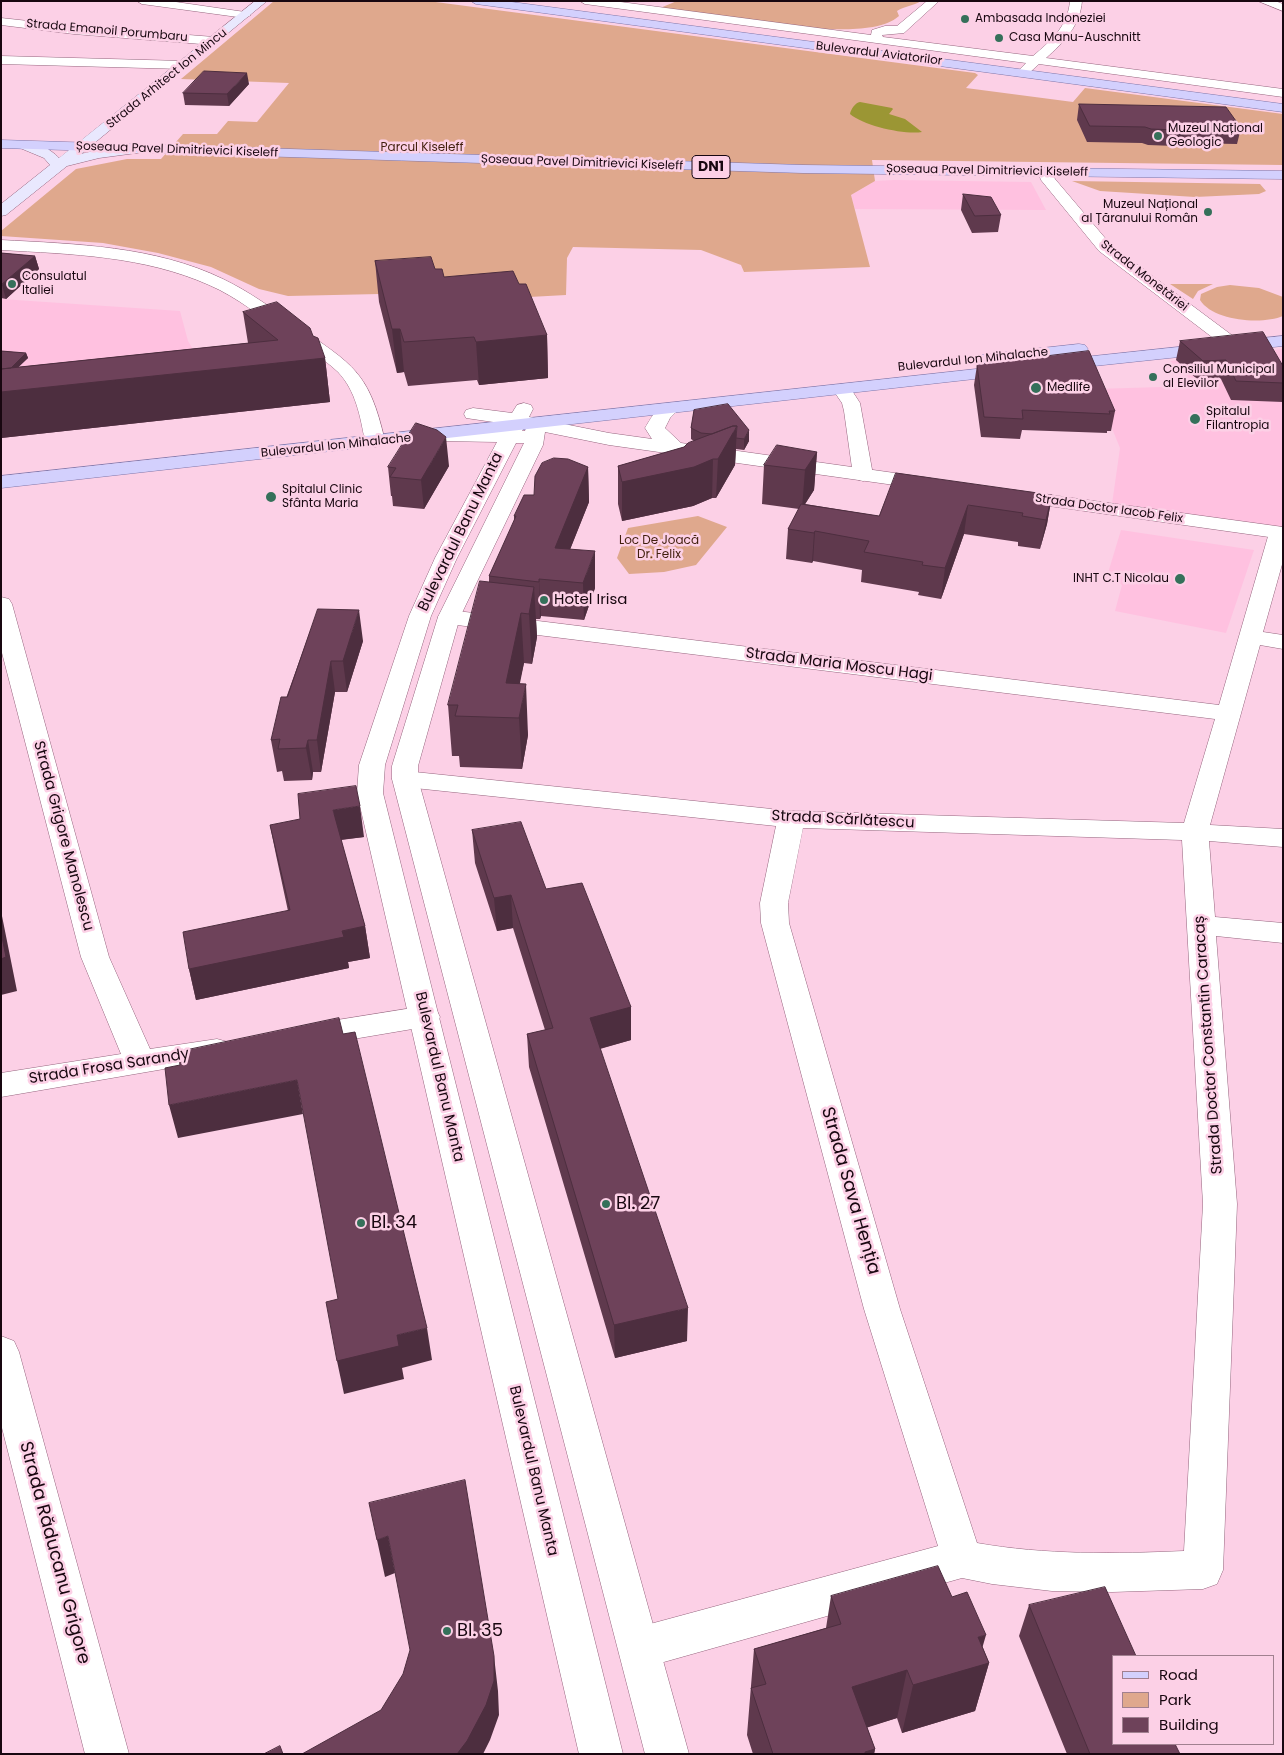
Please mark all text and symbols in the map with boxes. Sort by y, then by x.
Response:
place label: Ambasada Indoneziei [975,12,1106,26]
marker: Ambasada Indoneziei [959,13,971,25]
street label: Strada Emanoil Porumbaru [26,17,188,45]
street label: Strada Arhitect Ion Mincu [104,26,230,132]
place label: Casa Manu-Auschnitt [1009,31,1141,45]
marker: Casa Manu-Auschnitt [993,32,1005,44]
street label: Bulevardul Aviatorilor [815,39,943,69]
place label: Muzeul Național Geologic [1168,122,1263,150]
marker: Muzeul Național Geologic [1152,130,1164,142]
street label: Șoseaua Pavel Dimitrievici Kiseleff [76,139,278,161]
park label: Parcul Kiseleff [381,141,463,155]
street label: Șoseaua Pavel Dimitrievici Kiseleff [481,152,683,174]
road number: DN1 [692,156,730,178]
street label: Șoseaua Pavel Dimitrievici Kiseleff [886,162,1088,180]
place label: Muzeul Național al Țăranului Român [1081,198,1198,226]
marker: Muzeul Național al Țăranului Român [1202,206,1214,218]
street label: Strada Monetăriei [1097,237,1191,315]
place label: Consulatul Italiei [22,270,87,298]
marker: Consulatul Italiei [6,278,18,290]
street label: Bulevardul Ion Mihalache [897,345,1049,375]
place label: Consiliul Municipal al Elevilor [1163,363,1275,391]
marker: Consiliul Municipal al Elevilor [1147,371,1159,383]
marker: Medlife [1029,381,1043,395]
place label: Medlife [1047,381,1090,395]
place label: Spitalul Filantropia [1206,405,1269,433]
marker: Spitalul Filantropia [1188,412,1202,426]
street label: Bulevardul Ion Mihalache [260,431,412,461]
street label: Bulevardul Banu Manta [415,450,507,614]
place label: Spitalul Clinic Sfânta Maria [282,483,362,511]
marker: Spitalul Clinic Sfânta Maria [264,490,278,504]
street label: Strada Doctor Iacob Felix [1034,491,1184,527]
park label: Loc De Joacă Dr. Felix [619,534,699,562]
place label: INHT C.T Nicolau [1073,572,1169,586]
marker: INHT C.T Nicolau [1173,572,1187,586]
place label: Hotel Irisa [554,591,627,609]
marker: Hotel Irisa [538,594,550,606]
street label: Strada Maria Moscu Hagi [745,645,933,685]
street label: Strada Grigore Manolescu [29,739,97,933]
street label: Strada Scărlătescu [771,807,915,833]
street label: Strada Doctor Constantin Caracaș [1191,915,1227,1175]
street label: Bulevardul Banu Manta [411,990,467,1164]
street label: Strada Frosa Sarandy [28,1045,190,1089]
street label: Strada Sava Henția [816,1105,884,1277]
place label: Bl. 27 [616,1193,660,1215]
marker: Bl. 27 [600,1198,612,1210]
place label: Bl. 34 [371,1212,417,1234]
marker: Bl. 34 [355,1217,367,1229]
street label: Bulevardul Banu Manta [505,1384,561,1558]
street label: Strada Răducanu Grigore [14,1439,94,1667]
place label: Bl. 35 [457,1620,503,1642]
marker: Bl. 35 [441,1625,453,1637]
legend [1112,1655,1274,1745]
text: Road [1159,1664,1198,1685]
text: Park [1159,1689,1191,1710]
text: Building [1159,1714,1219,1735]

